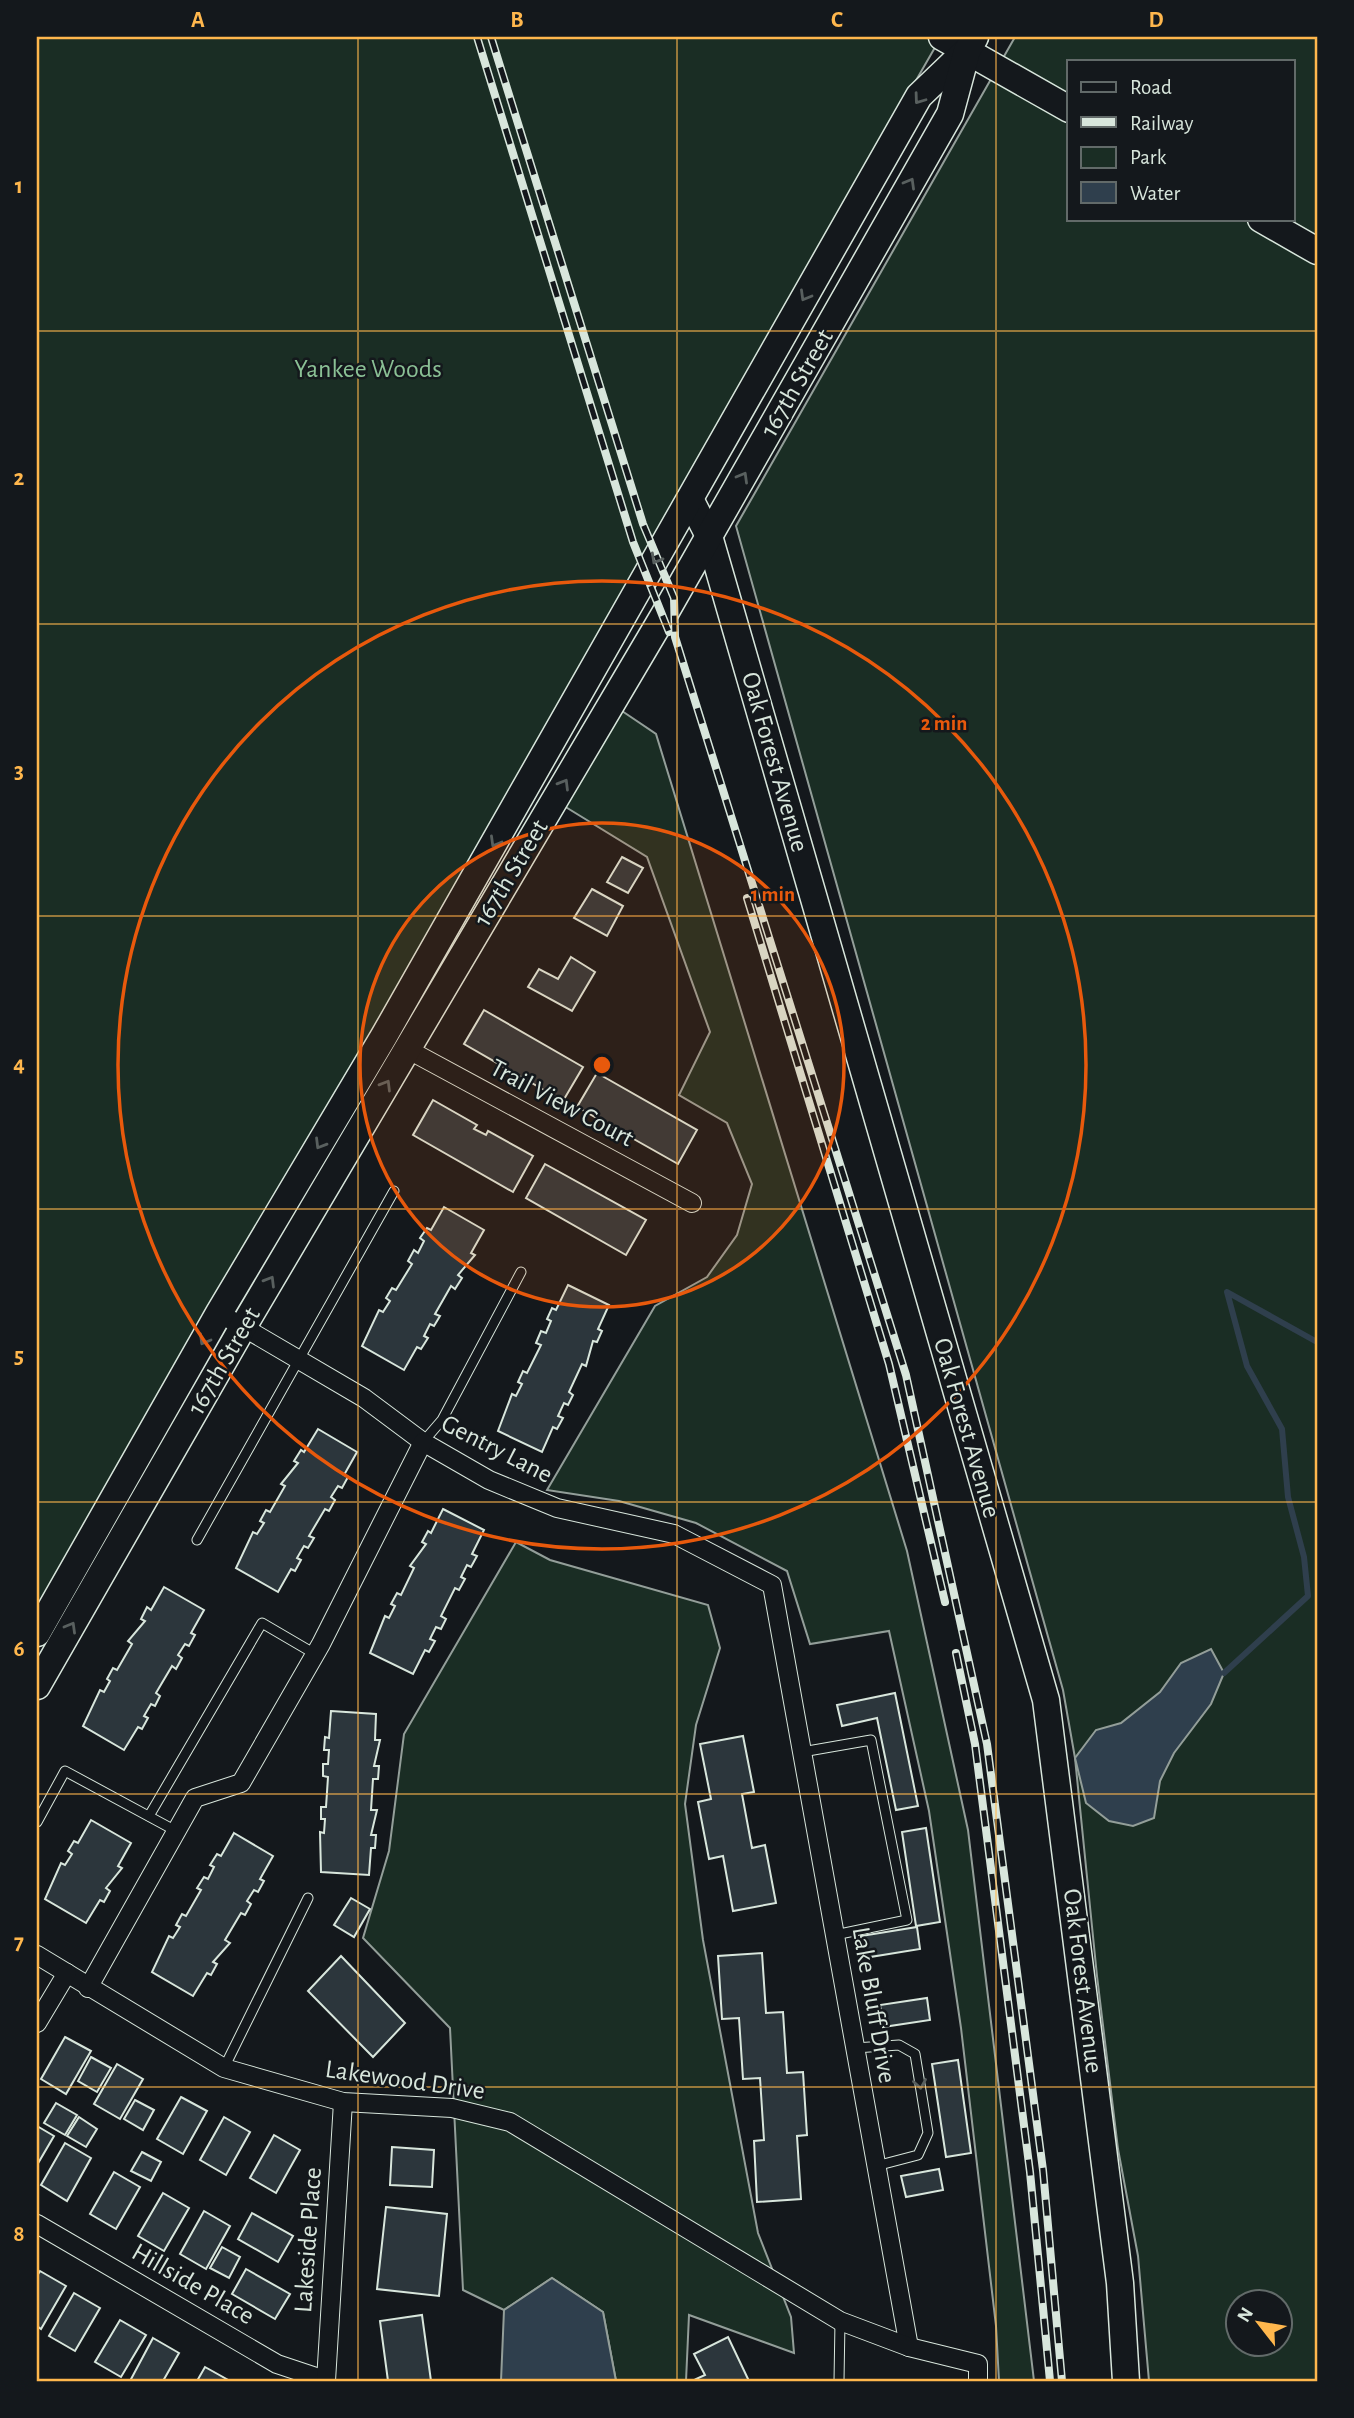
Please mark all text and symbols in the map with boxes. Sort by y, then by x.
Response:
text: A [191,9,205,32]
text: B [510,9,524,32]
text: C [831,9,843,32]
text: D [1148,9,1164,32]
legend [1067,60,1294,220]
text: Road [1130,77,1172,98]
one-way arrow [915,91,927,104]
text: Railway [1130,113,1193,134]
text: Park [1130,147,1167,168]
text: 1 [15,175,23,198]
one-way arrow [902,178,915,190]
text: Water [1130,183,1180,204]
one-way arrow [801,288,814,301]
street label: 167th Street [756,325,838,441]
park label: Yankee Woods [294,356,442,382]
text: 2 [14,467,25,490]
one-way arrow [735,471,748,484]
one-way arrow [651,551,664,564]
street label: Oak Forest Avenue [737,669,813,855]
text: 2 min [921,713,967,734]
text: 3 [14,760,24,783]
one-way arrow [556,779,569,792]
street label: 167th Street [469,815,553,931]
one-way arrow [490,834,503,847]
text: 1 min [751,884,795,905]
text: 4 [13,1053,25,1076]
centre of rings [590,1053,614,1077]
street label: Trail View Court [486,1054,638,1152]
one-way arrow [377,1080,390,1093]
one-way arrow [315,1137,328,1150]
one-way arrow [262,1276,275,1289]
street label: 167th Street [183,1303,265,1419]
one-way arrow [199,1333,212,1345]
street label: Oak Forest Avenue [929,1335,1005,1521]
text: 5 [14,1345,24,1368]
street label: Gentry Lane [437,1410,557,1488]
one-way arrow [63,1622,76,1634]
text: 6 [13,1638,25,1661]
street label: Oak Forest Avenue [1059,1887,1107,2075]
street label: Lake Bluff Drive [847,1925,901,2085]
text: 7 [14,1931,24,1954]
street label: Lakewood Drive [324,2056,486,2104]
one-way arrow [912,2078,927,2090]
street label: Lakeside Place [290,2166,326,2314]
text: 8 [13,2223,25,2246]
street label: Hillside Place [127,2239,259,2329]
north arrow [1224,2288,1294,2358]
text: N [1234,2304,1257,2326]

